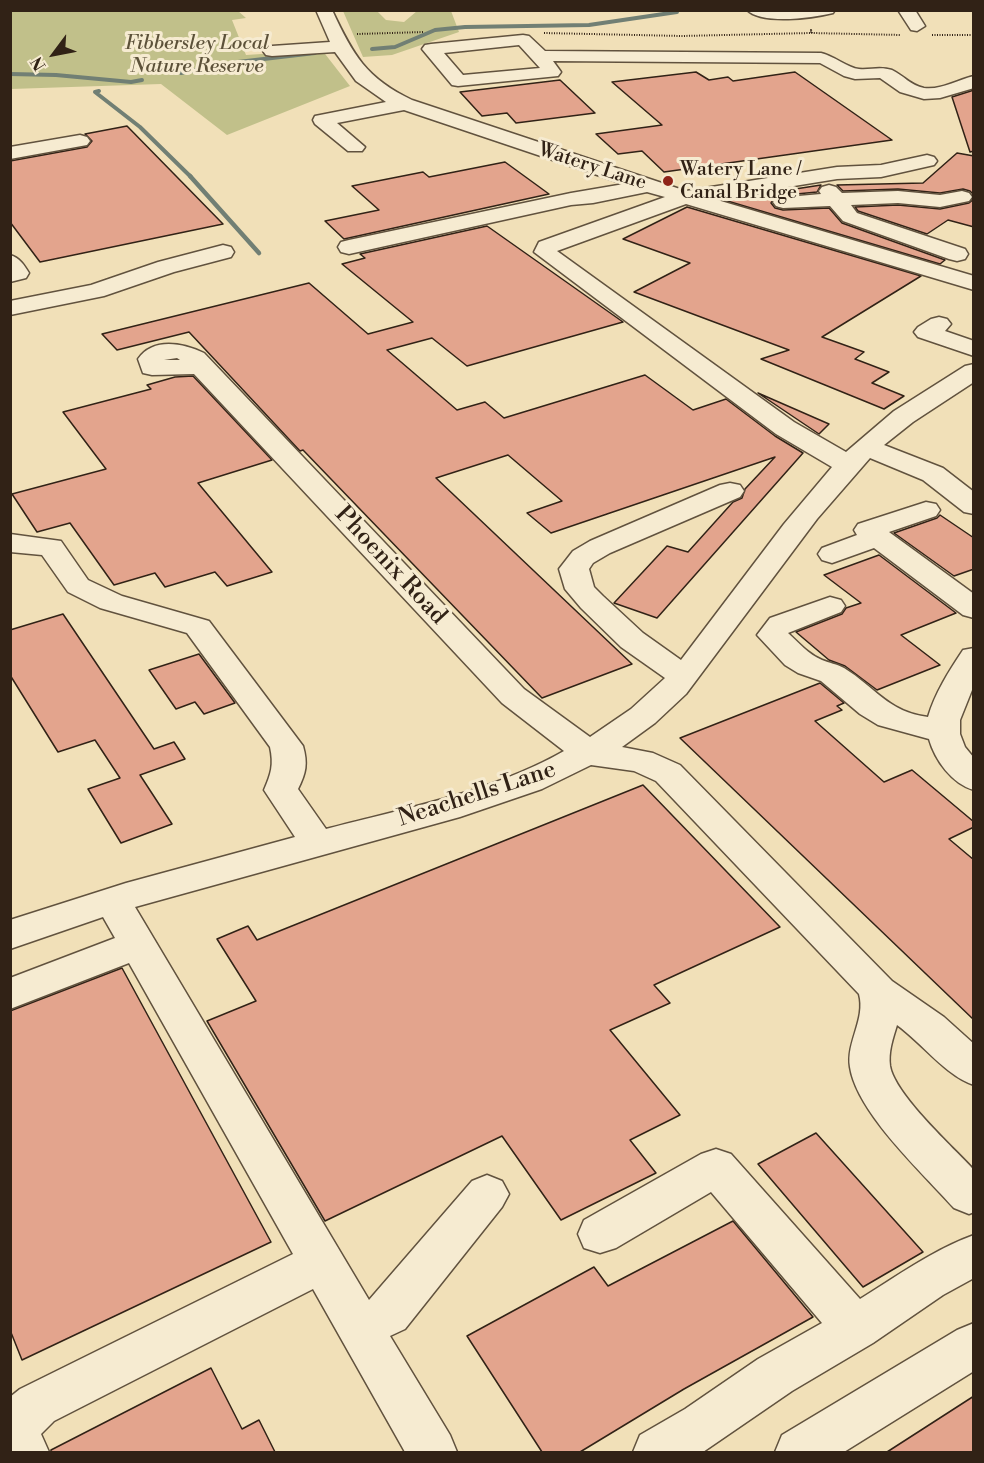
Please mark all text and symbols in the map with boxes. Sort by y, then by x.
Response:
north arrow [24,24,84,84]
park label: Fibbersley Local Nature Reserve [125,32,269,79]
text: N [27,53,51,74]
street label: Watery Lane [535,138,649,196]
place label: Watery Lane / Canal Bridge [680,158,800,205]
marker: Watery Lane / Canal Bridge [661,174,675,188]
street label: Phoenix Road [328,501,452,631]
street label: Neachells Lane [394,756,560,834]

